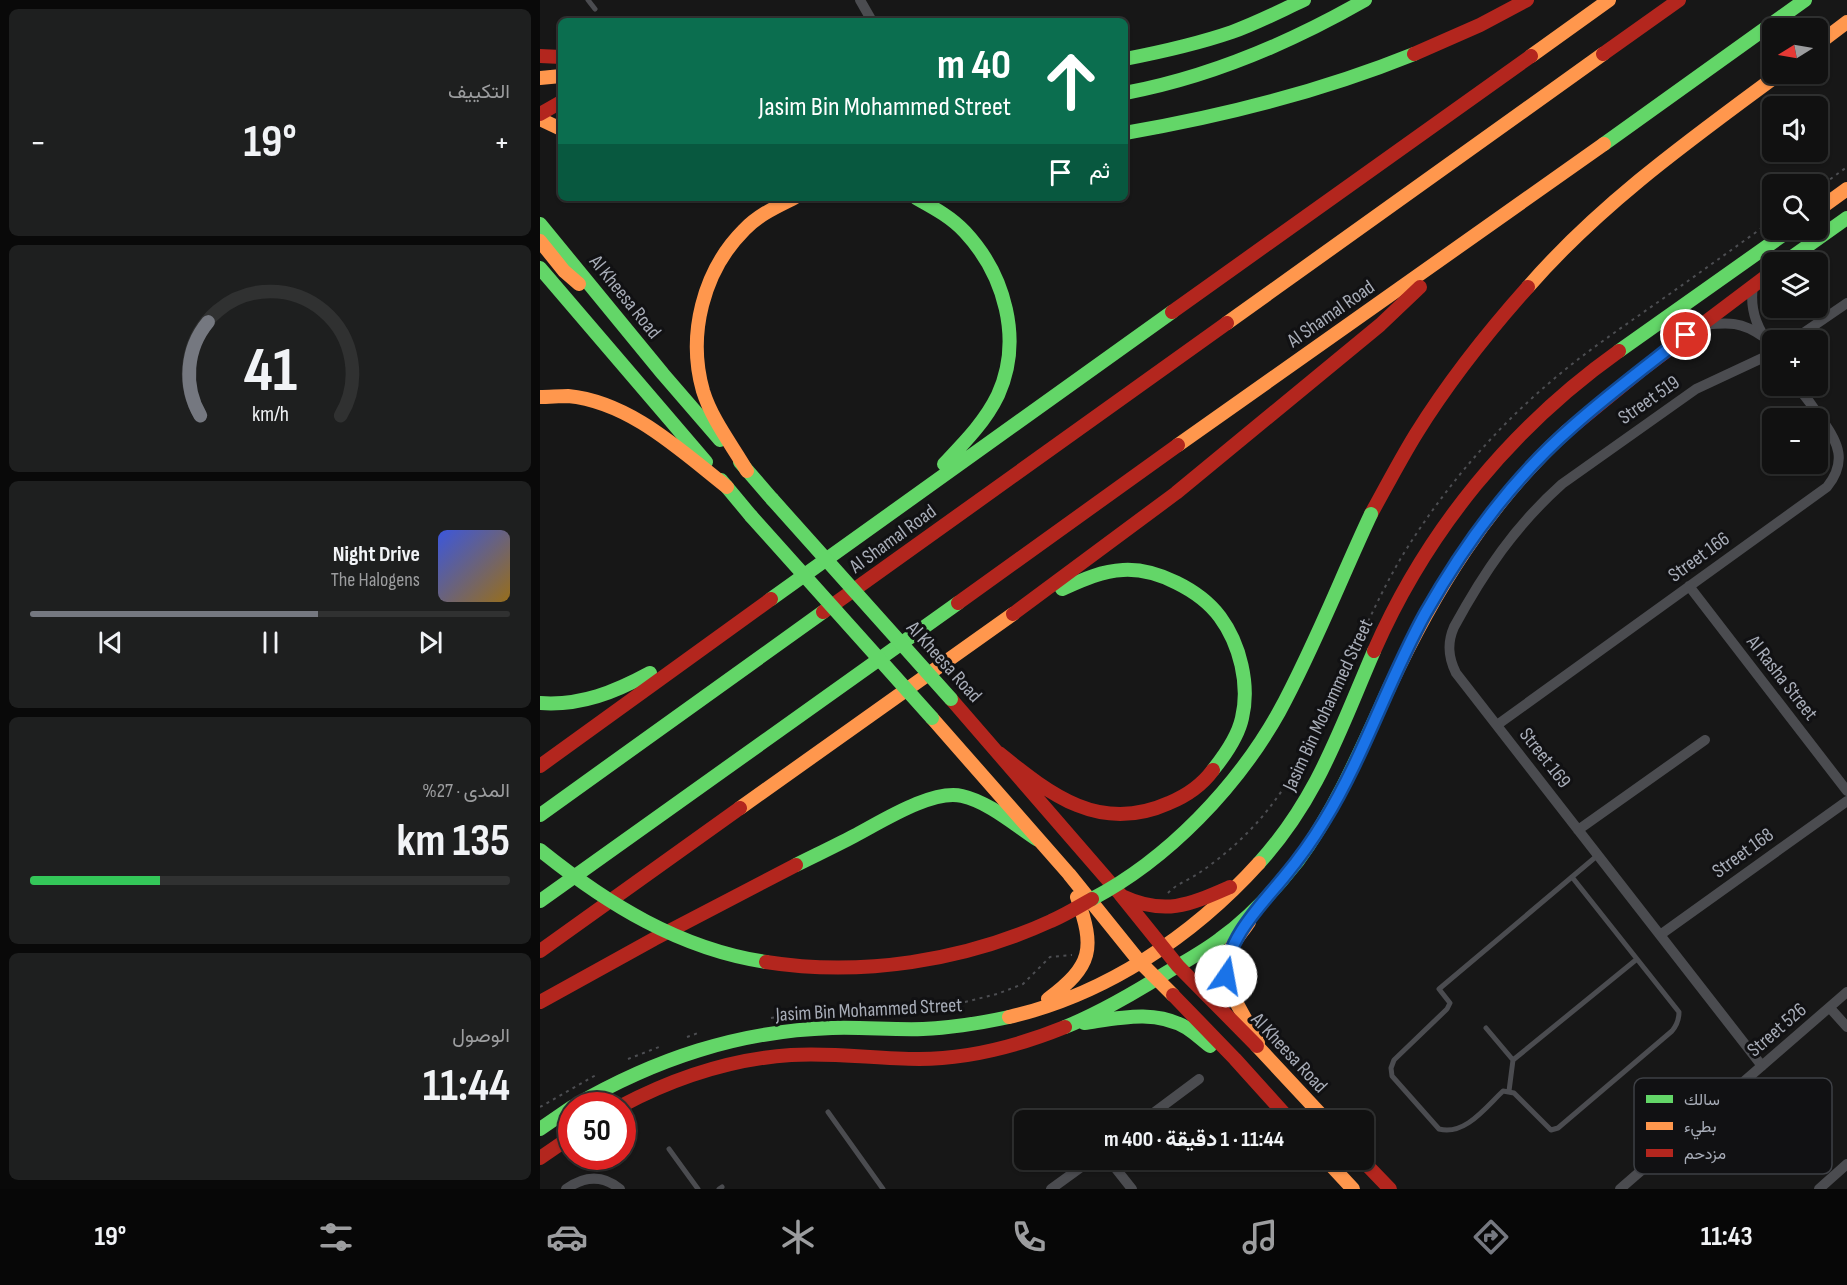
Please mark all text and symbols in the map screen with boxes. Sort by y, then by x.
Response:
north arrow [1762,18,1828,84]
map controls [1762,18,1828,474]
text: 40 m [937,40,1011,91]
icon: ahead [1032,42,1110,120]
text: التكييف [448,80,510,104]
text: Jasim Bin Mohammed Street [759,91,1011,123]
button: sound [1762,96,1828,162]
text: 19° [243,115,297,170]
text: − [30,123,46,163]
text: + [494,123,510,163]
icon: arrive [1044,156,1077,189]
text: ثم [1089,158,1110,185]
button: search [1762,174,1828,240]
street label: Al Kheesa Road [583,250,666,344]
button: layers [1762,252,1828,318]
street label: Al Shamal Road [1282,275,1379,353]
pin [1660,309,1711,360]
icon: arrive [1669,318,1702,351]
button: + [1762,330,1828,396]
text: 41 [243,334,297,409]
street label: Street 519 [1614,370,1684,430]
text: km/h [251,402,289,427]
button: − [1762,408,1828,474]
street label: Al Shamal Road [844,500,941,579]
street label: Street 166 [1664,527,1734,587]
text: Night Drive [333,541,420,568]
text: The Halogens [331,568,420,592]
street label: Jasim Bin Mohammed Street [1277,615,1378,796]
street label: Al Kheesa Road [901,616,987,707]
icon: previous [94,626,127,659]
icon: pause [254,626,287,659]
icon: next [414,626,447,659]
street label: Al Rasha Street [1741,630,1823,725]
street label: Street 169 [1514,723,1576,793]
text: المدى · 27% [422,779,510,803]
text: 135 km [397,814,510,869]
street label: Street 168 [1708,823,1778,883]
position arrow [1194,944,1258,1008]
street label: Jasim Bin Mohammed Street [774,993,963,1027]
street label: Street 526 [1743,998,1811,1062]
street label: Al Kheesa Road [1245,1007,1332,1098]
text: الوصول [452,1024,510,1048]
text: 11:44 [423,1059,510,1114]
legend [1634,1078,1832,1174]
text: سالك [1684,1091,1720,1110]
speed limit sign: 50 [558,1092,636,1170]
text: بطيء [1684,1118,1716,1140]
text: 11:44 · 1 دقيقة · 400 m [1104,1126,1284,1153]
text: مزدحم [1684,1145,1726,1164]
icon: filters [315,1216,357,1258]
icon: car [546,1216,588,1258]
icon: climate [777,1216,819,1258]
icon: phone [1008,1216,1050,1258]
icon: music [1239,1216,1281,1258]
icon: directions [1470,1216,1512,1258]
text: 19° [94,1221,126,1253]
text: 11:43 [1701,1221,1753,1253]

